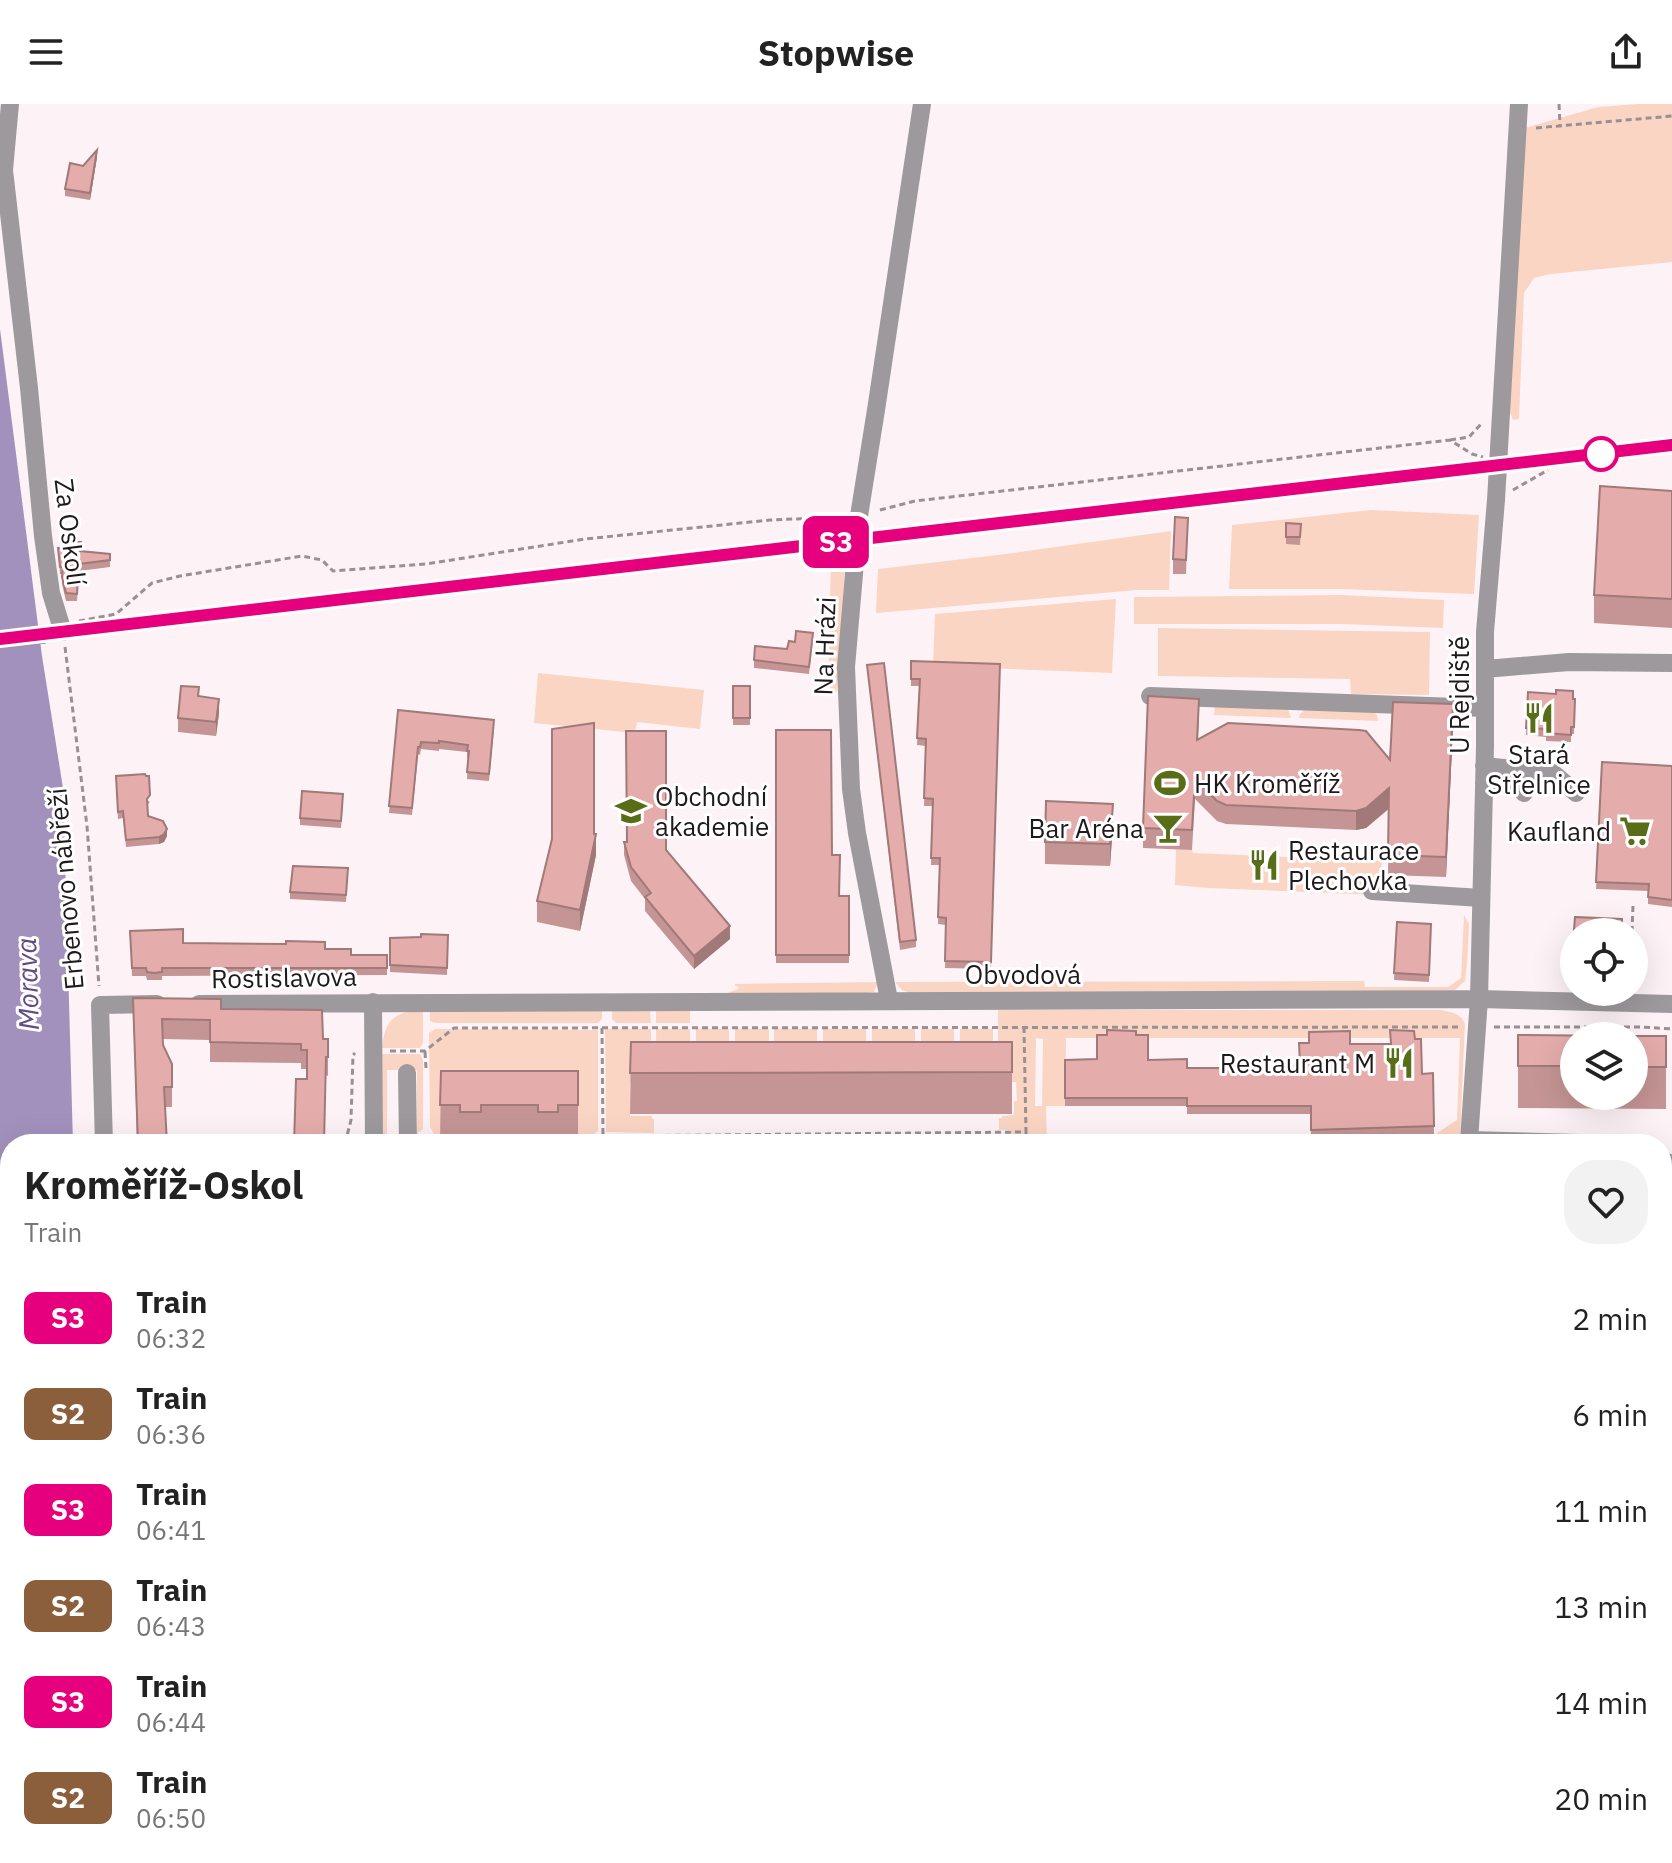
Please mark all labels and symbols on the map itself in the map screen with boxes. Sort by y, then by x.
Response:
unlabelled marker [1584,437,1618,471]
street label: Za Oskolí [48,477,94,588]
line badge: S3 [800,516,872,568]
street label: Na Hrázi [805,596,843,696]
street label: U Rejdiště [1442,636,1476,754]
restaurant icon: Stará Střelnice [1522,701,1556,735]
place label: Stará Střelnice [1487,737,1591,801]
sports icon: HK Kroměříž [1153,766,1187,800]
place label: HK Kroměříž [1194,766,1340,800]
place label: Obchodní akademie [655,779,769,843]
street label: Erbenovo nábřeží [39,786,91,991]
school or university icon: Obchodní akademie [614,794,648,828]
place label: Bar Aréna [1028,811,1144,845]
bar icon: Bar Aréna [1151,811,1185,845]
place label: Kaufland [1507,814,1611,848]
supermarket icon: Kaufland [1618,814,1652,848]
place label: Restaurace Plechovka [1288,833,1419,897]
restaurant icon: Restaurace Plechovka [1247,848,1281,882]
water label: Morava [7,937,47,1031]
street label: Obvodová [965,957,1081,991]
street label: Rostislavova [211,959,357,995]
place label: Restaurant M [1220,1046,1375,1080]
restaurant icon: Restaurant M [1382,1046,1416,1080]

